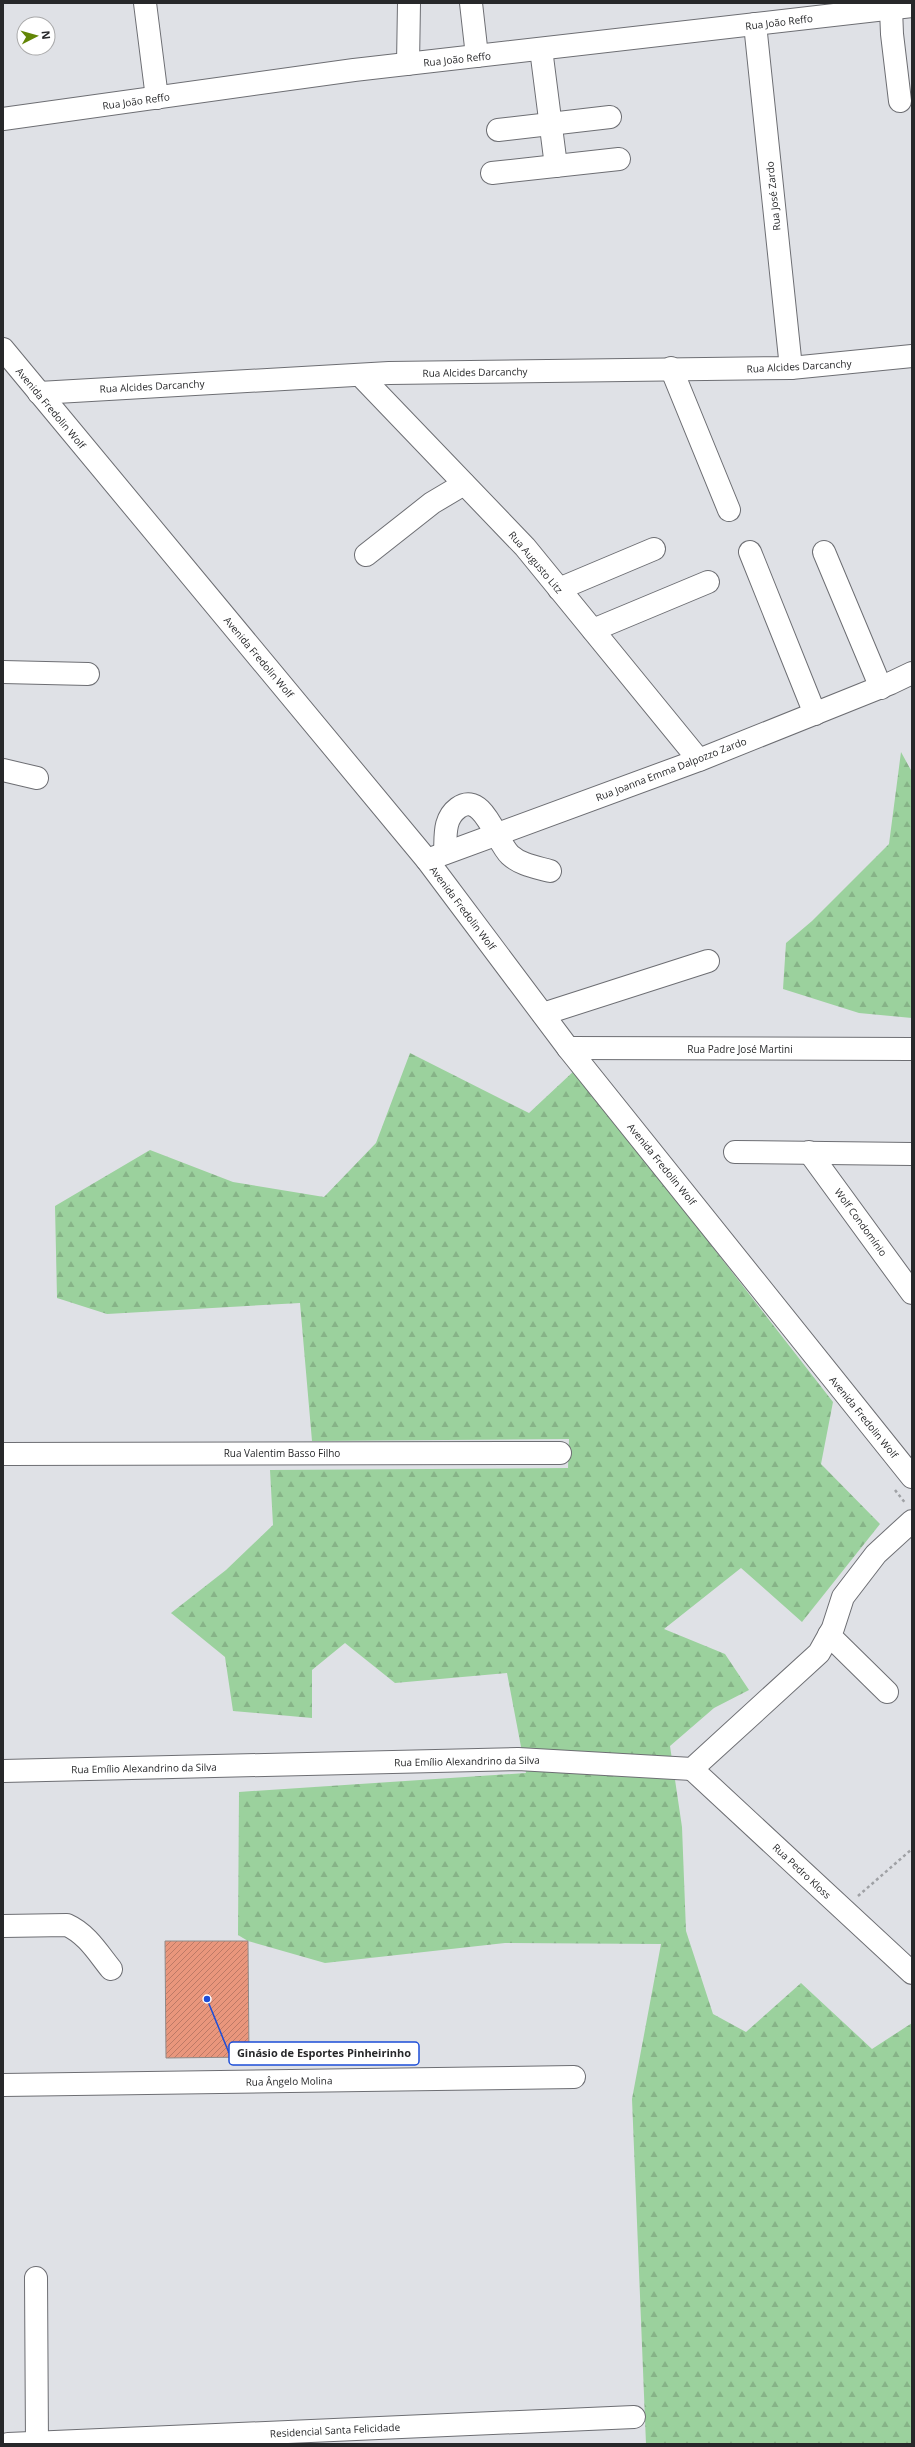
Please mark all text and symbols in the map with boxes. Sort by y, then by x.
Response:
street label: Rua João Reffo [744,11,814,33]
north arrow [16,16,56,56]
text: N [39,30,54,40]
street label: Rua João Reffo [423,48,491,70]
street label: Rua João Reffo [101,89,171,113]
street label: Rua José Zardo [762,161,784,231]
street label: Rua Alcides Darcanchy [746,356,853,376]
street label: Rua Alcides Darcanchy [422,364,529,380]
street label: Avenida Fredolin Wolf [13,365,89,452]
street label: Rua Alcides Darcanchy [99,376,206,396]
street label: Rua Augusto Litz [506,528,566,596]
street label: Avenida Fredolin Wolf [221,614,297,701]
street label: Rua Joanna Emma Dalpozzo Zardo [594,734,748,804]
street label: Avenida Fredolin Wolf [427,863,500,953]
street label: Rua Padre José Martini [687,1042,793,1056]
street label: Avenida Fredolin Wolf [625,1120,700,1208]
street label: Wolf Condomínio [832,1185,890,1259]
street label: Avenida Fredolin Wolf [827,1373,902,1461]
street label: Rua Valentim Basso Filho [224,1446,340,1460]
street label: Rua Emílio Alexandrino da Silva [394,1753,540,1769]
street label: Rua Emílio Alexandrino da Silva [71,1760,217,1776]
street label: Rua Pedro Kloss [770,1840,834,1902]
callout: Ginásio de Esportes Pinheirinho [229,2042,419,2065]
text: Ginásio de Esportes Pinheirinho [237,2045,411,2060]
street label: Rua Ângelo Molina [245,2073,333,2089]
street label: Residencial Santa Felicidade [270,2420,401,2440]

